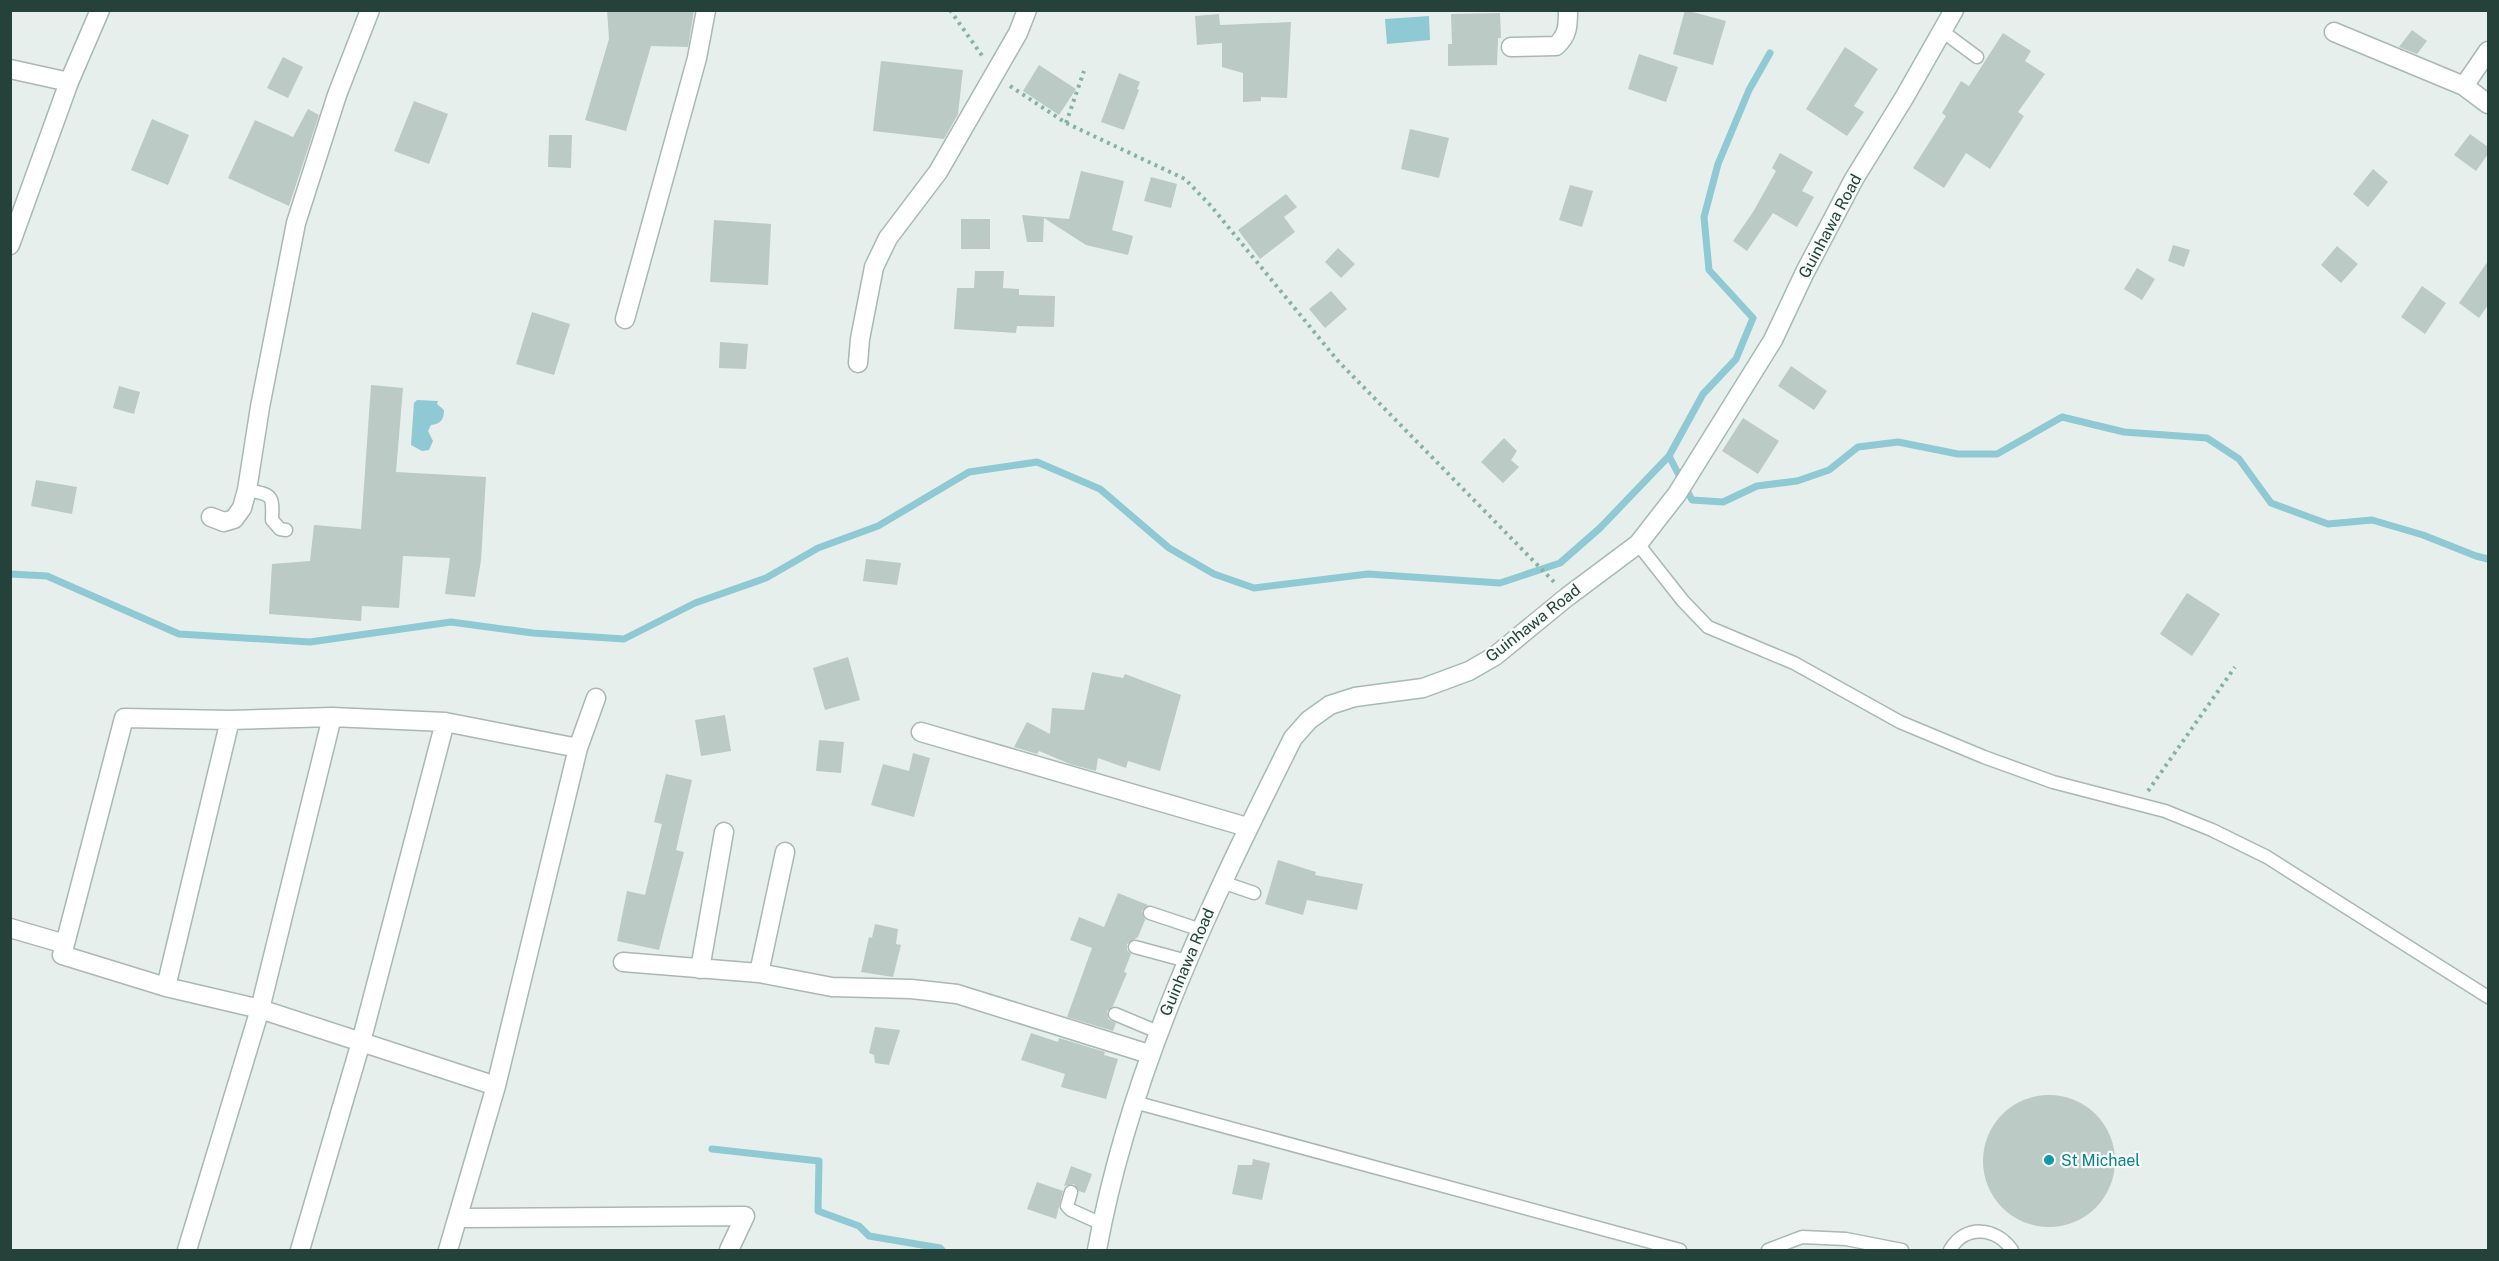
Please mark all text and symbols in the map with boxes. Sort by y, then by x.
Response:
street label: Guinhawa Road [1795,171,1865,281]
street label: Guinhawa Road [1482,580,1584,666]
street label: Guinhawa Road [1156,905,1218,1019]
place label: St Michael [2061,1151,2140,1170]
marker: St Michael [2042,1153,2056,1167]

